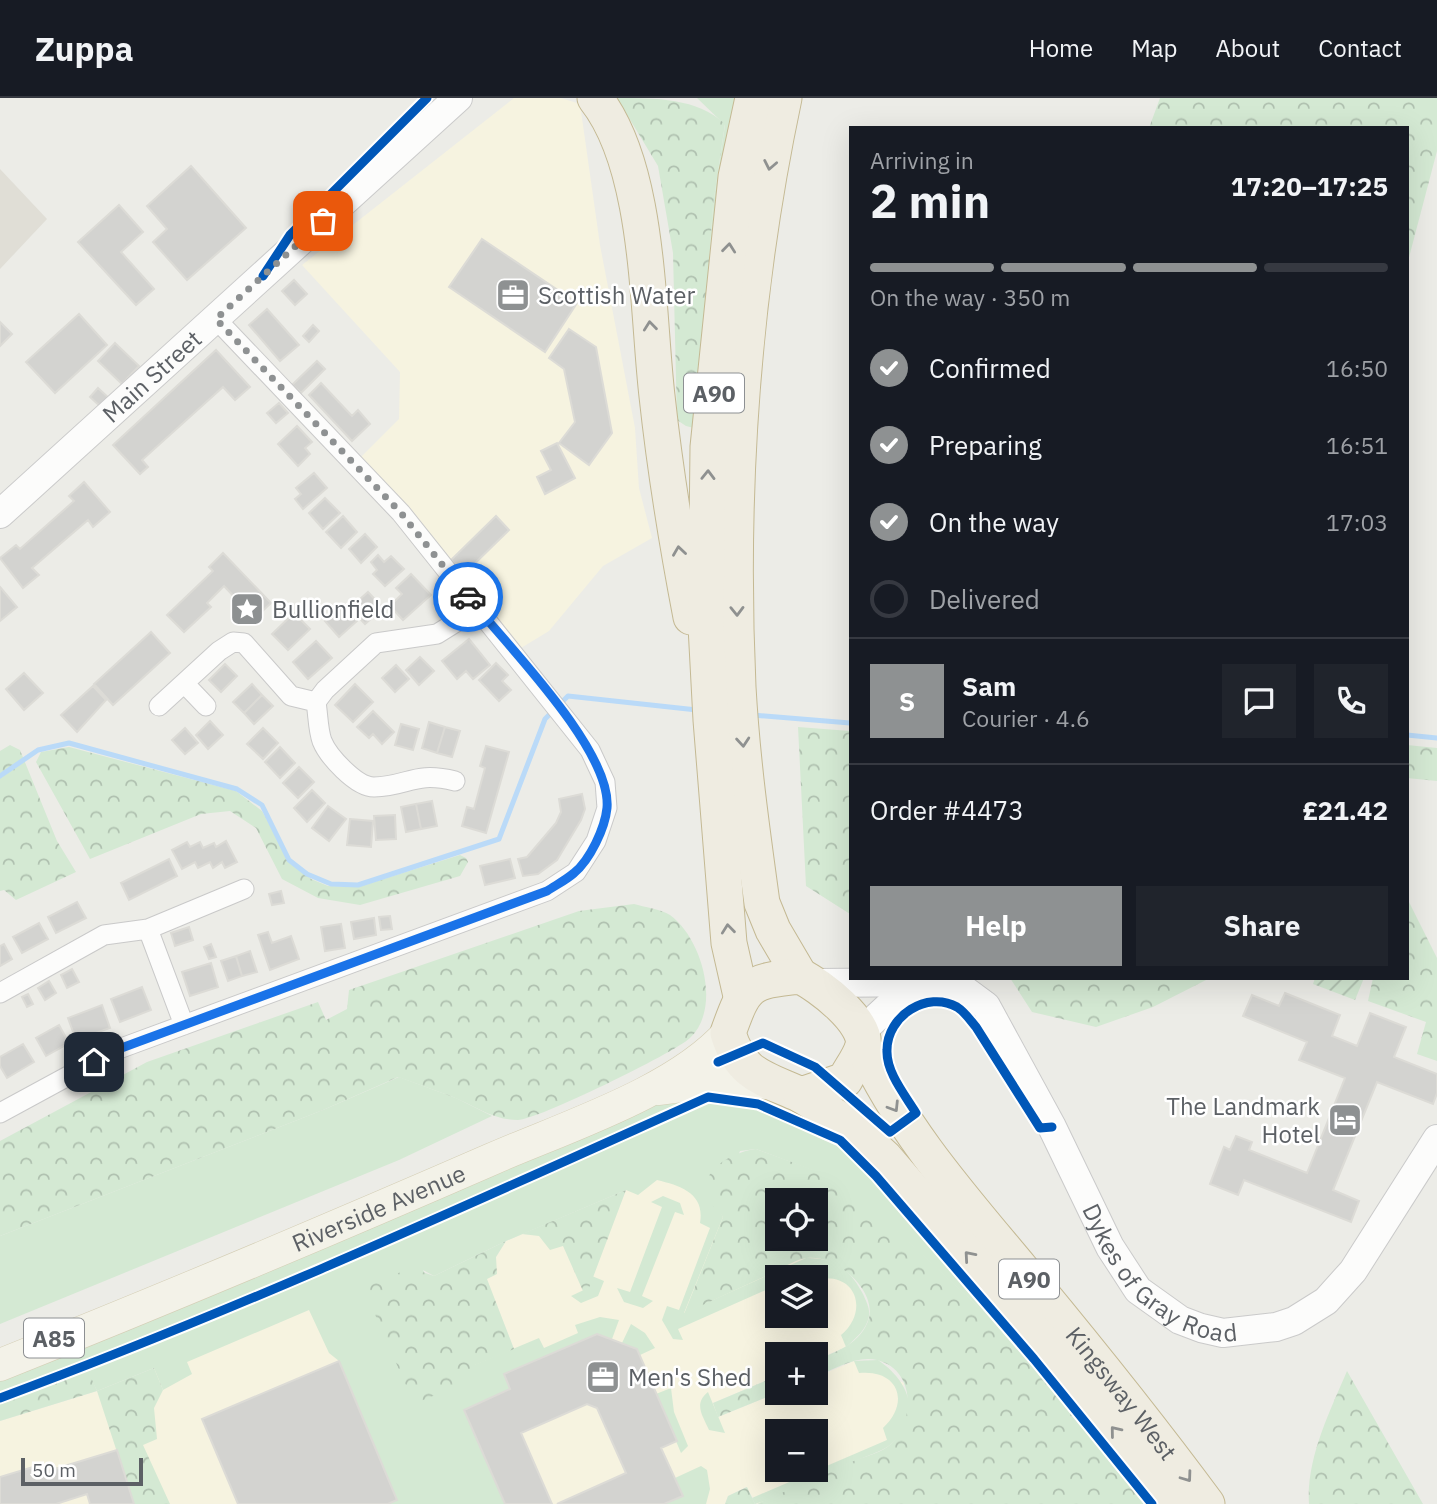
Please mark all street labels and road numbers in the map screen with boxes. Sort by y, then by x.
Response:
street label: Main Street [95,323,208,430]
road number: A90 [684,374,744,412]
street label: Riverside Avenue [287,1157,470,1259]
street label: Dykes of Gray Road [1075,1198,1239,1349]
road number: A90 [999,1260,1059,1298]
road number: A85 [24,1318,84,1358]
street label: Kingsway West [1059,1320,1184,1466]

